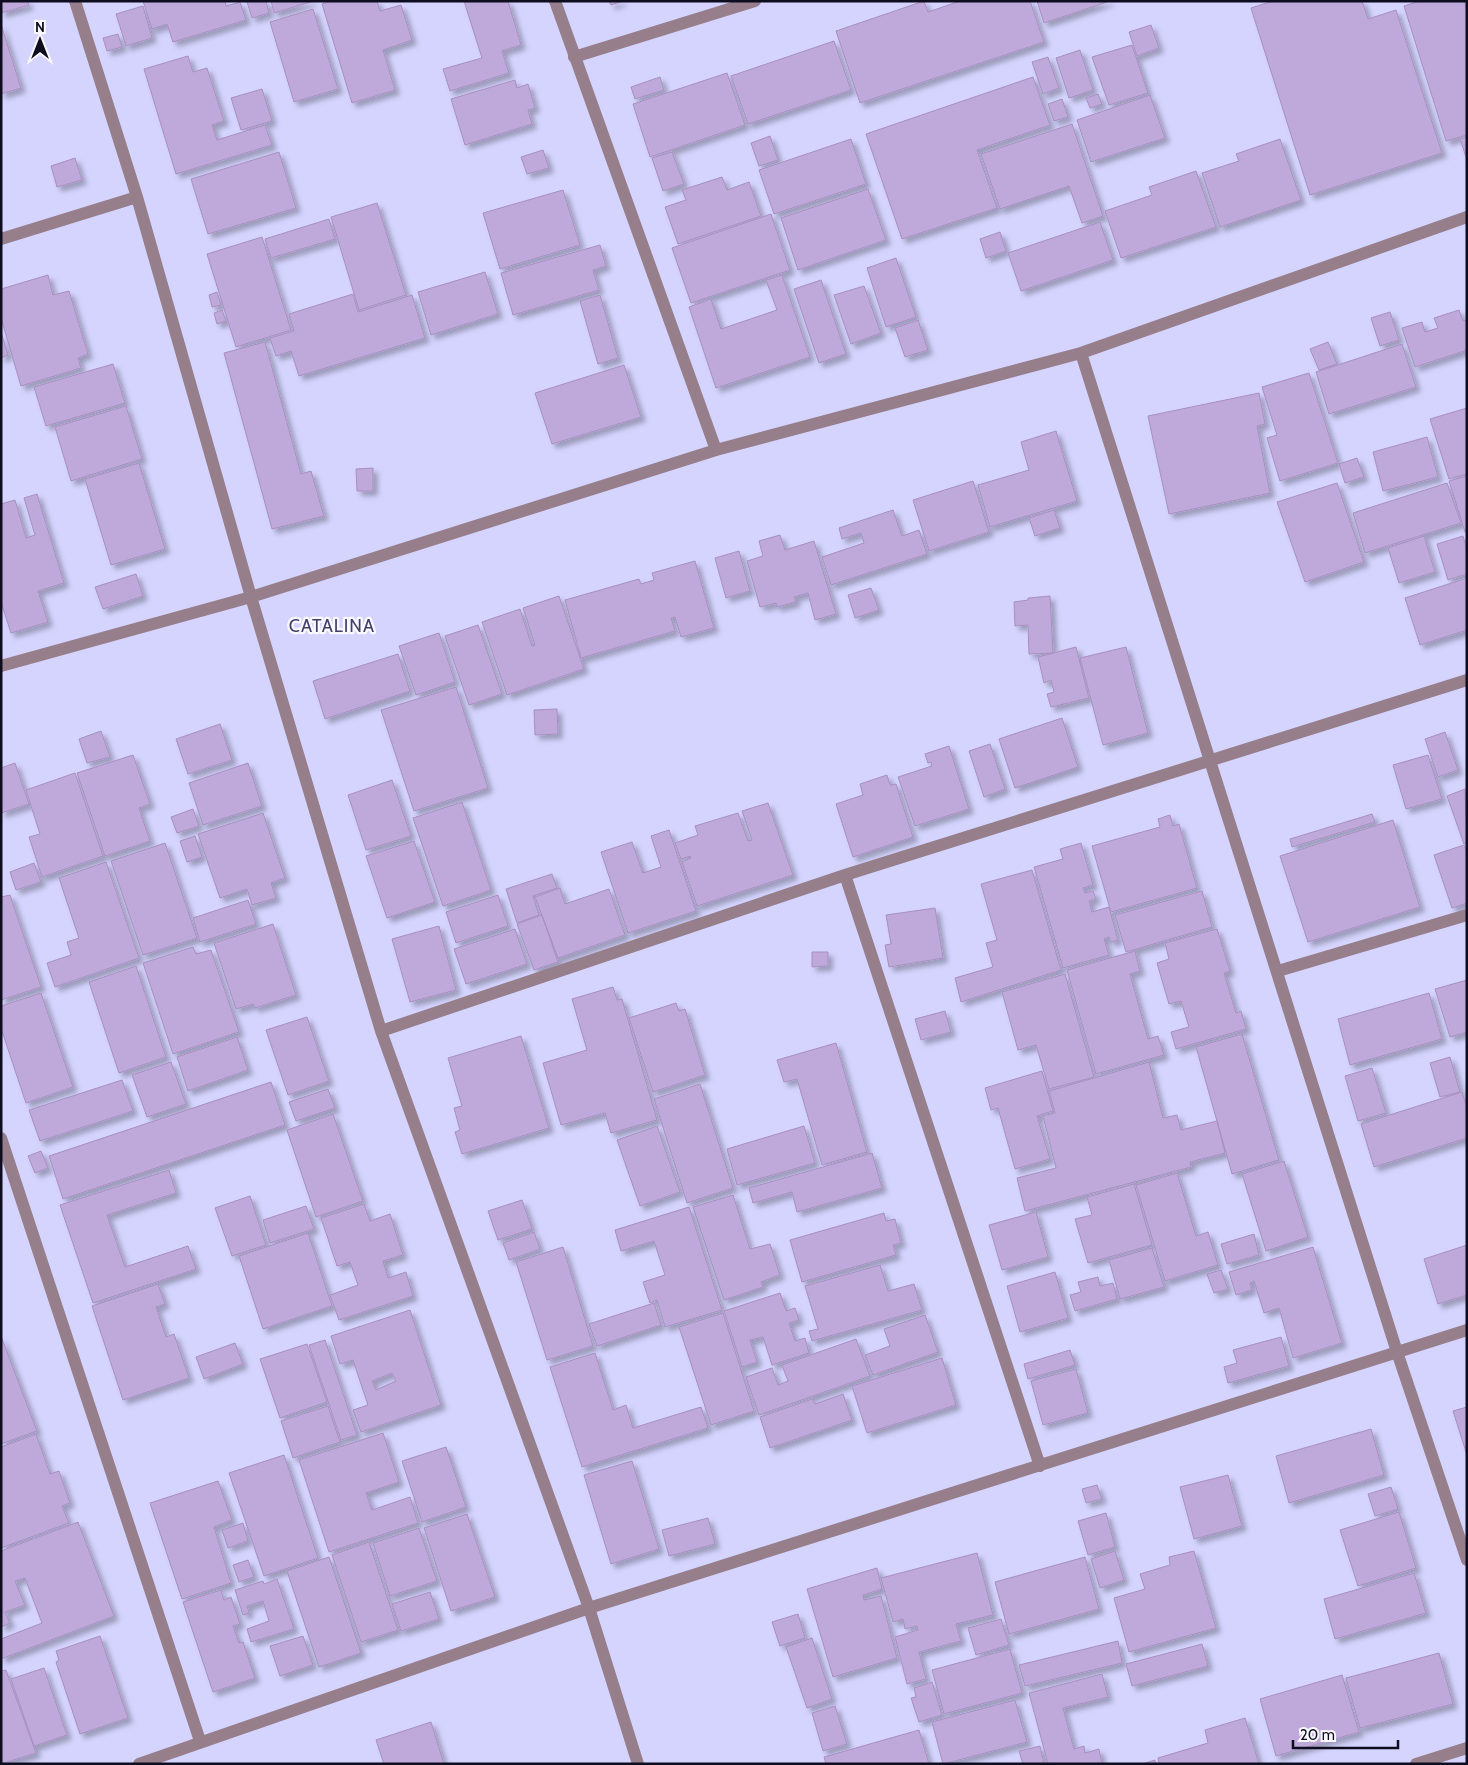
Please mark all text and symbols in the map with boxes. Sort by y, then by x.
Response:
north arrow [15,15,65,65]
text: N [35,18,45,36]
district label: CATALINA [289,615,375,637]
scale bar [1293,1718,1398,1750]
text: 20 m [1300,1726,1335,1744]

